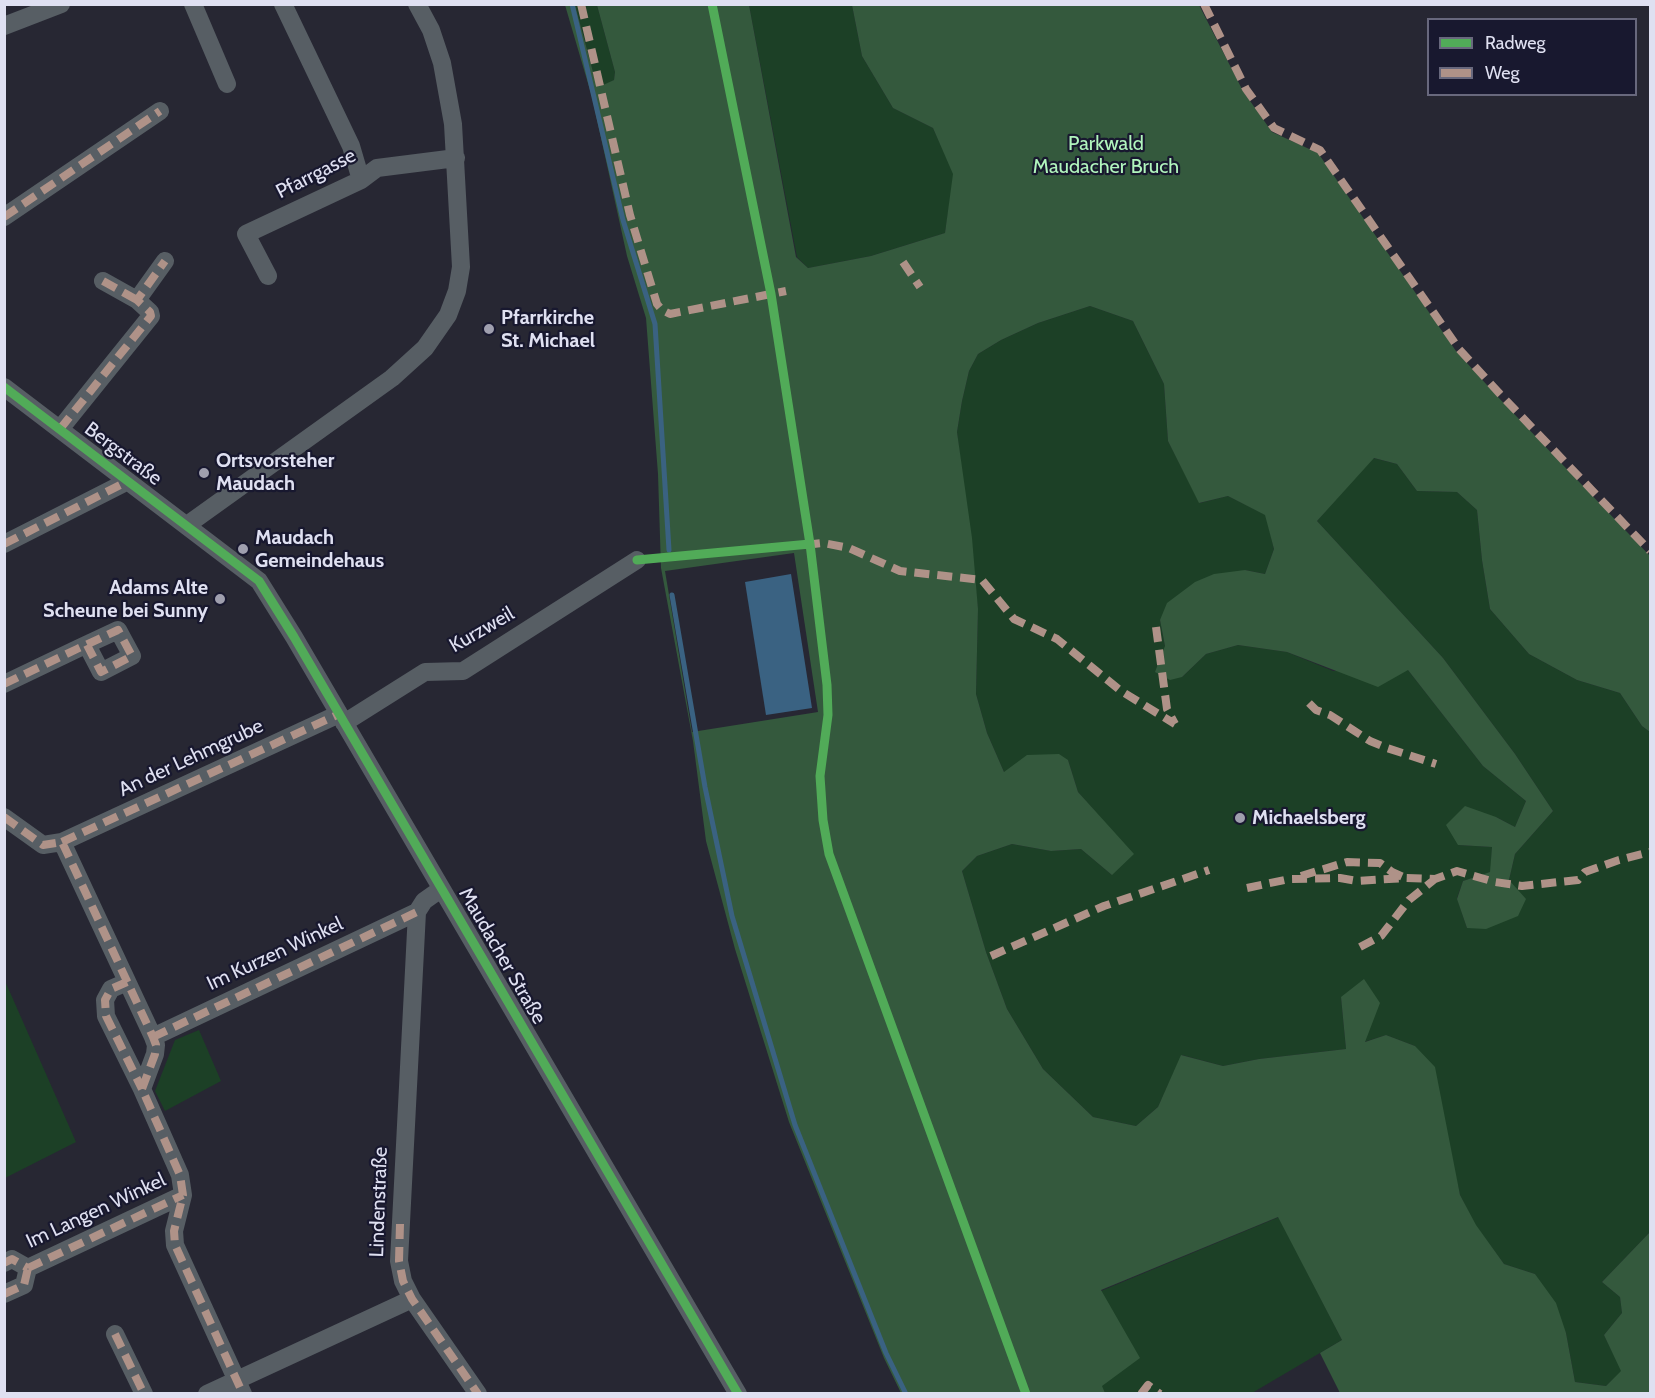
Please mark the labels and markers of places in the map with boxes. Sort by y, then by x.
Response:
place label: Pfarrkirche St. Michael [501,306,595,353]
marker: Pfarrkirche St. Michael [482,322,496,336]
place label: Ortsvorsteher Maudach [216,449,334,496]
marker: Ortsvorsteher Maudach [197,466,211,480]
place label: Maudach Gemeindehaus [255,526,384,573]
marker: Maudach Gemeindehaus [236,542,250,556]
place label: Adams Alte Scheune bei Sunny [43,576,208,623]
marker: Adams Alte Scheune bei Sunny [213,592,227,606]
place label: Michaelsberg [1252,806,1366,830]
marker: Michaelsberg [1233,811,1247,825]

